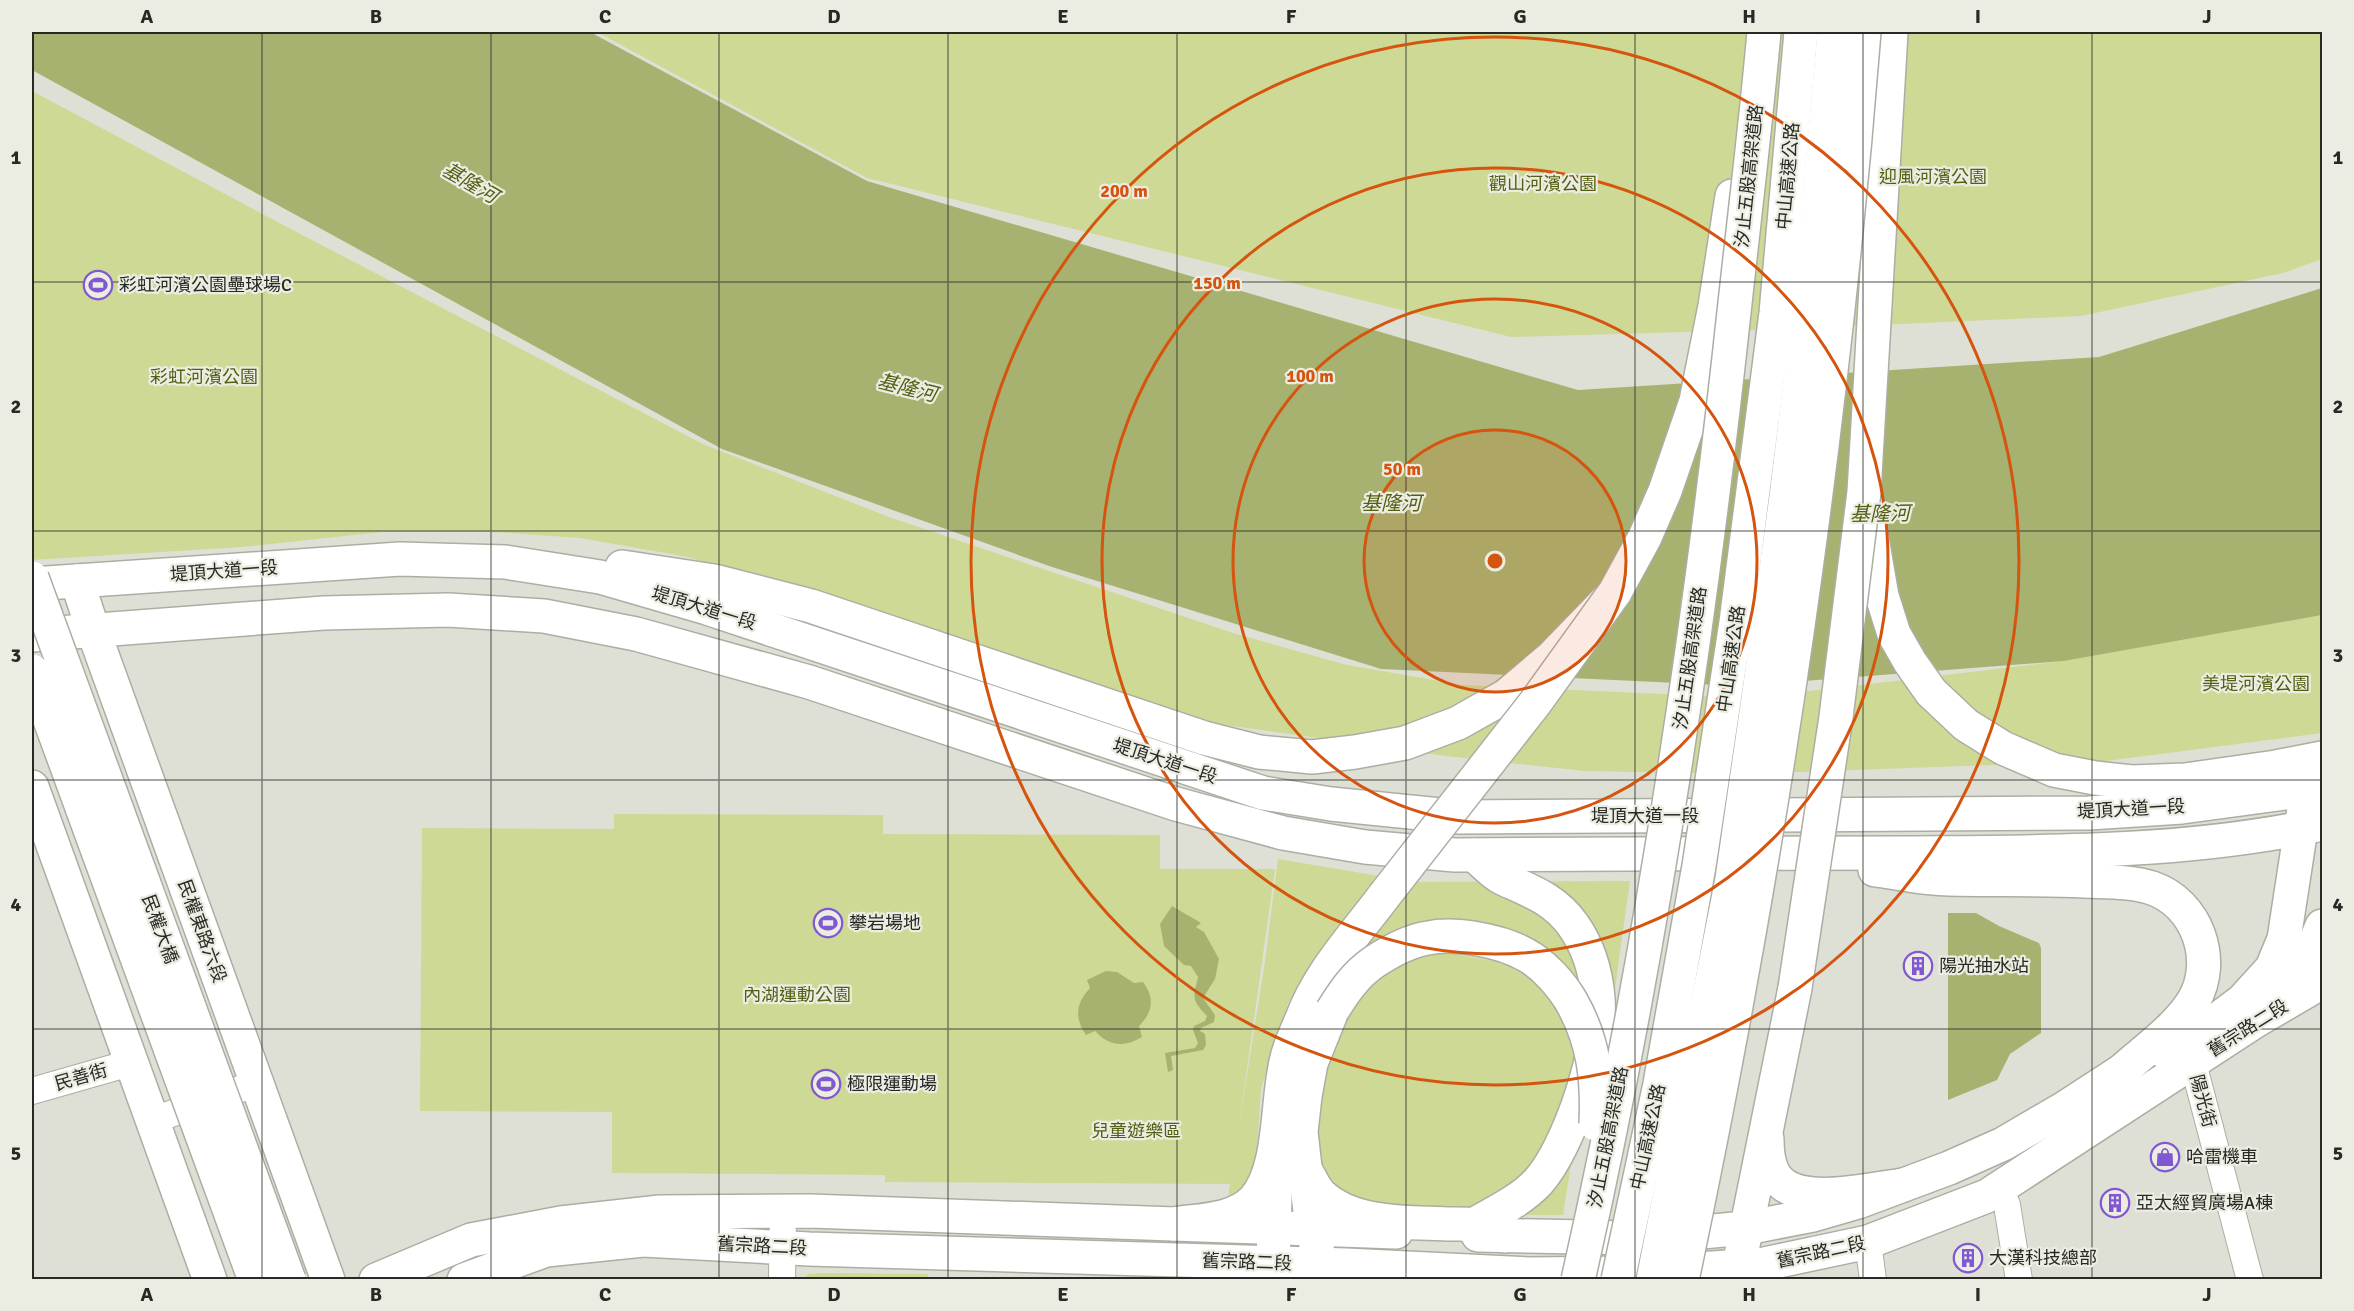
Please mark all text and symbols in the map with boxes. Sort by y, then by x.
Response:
text: A [141,4,154,29]
text: B [370,4,382,29]
text: C [599,4,611,29]
text: D [827,4,841,29]
text: E [1057,4,1069,29]
text: F [1286,4,1297,29]
text: G [1513,4,1527,29]
text: H [1742,4,1756,29]
text: I [1975,4,1981,29]
text: J [2202,4,2212,29]
street label: 汐止五股高架道路 [1731,103,1767,249]
street label: 中山高速公路 [1772,121,1804,231]
text: 1 [11,145,22,170]
text: 1 [2333,145,2344,170]
water label: 基隆河 [438,157,506,211]
park label: 迎風河濱公園 [1879,166,1987,188]
park label: 觀山河濱公園 [1489,173,1597,195]
text: 200 m [1100,180,1148,202]
sports icon: 彩虹河濱公園壘球場C [82,269,114,301]
text: 150 m [1193,272,1241,294]
place label: 彩虹河濱公園壘球場C [119,274,292,296]
text: 100 m [1286,365,1334,387]
park label: 彩虹河濱公園 [150,366,258,388]
water label: 基隆河 [875,369,943,408]
text: 2 [11,394,21,419]
text: 2 [2333,394,2343,419]
text: 50 m [1383,458,1421,480]
water label: 基隆河 [1361,491,1425,516]
water label: 基隆河 [1850,501,1914,527]
centre of rings [1485,551,1505,571]
street label: 堤頂大道一段 [169,556,279,586]
street label: 堤頂大道一段 [649,582,759,634]
street label: 汐止五股高架道路 [1669,585,1711,731]
street label: 中山高速公路 [1713,604,1749,714]
text: 3 [11,643,21,668]
text: 3 [2333,643,2343,668]
park label: 美堤河濱公園 [2202,673,2310,695]
street label: 堤頂大道一段 [1110,734,1220,788]
street label: 堤頂大道一段 [2076,795,2186,823]
street label: 堤頂大道一段 [1591,805,1699,827]
street label: 民權東路六段 [173,876,231,986]
street label: 民權大橋 [137,891,183,967]
text: 4 [11,892,22,917]
text: 4 [2333,892,2344,917]
sports icon: 攀岩場地 [812,907,844,939]
place label: 攀岩場地 [849,912,921,934]
building icon: 陽光抽水站 [1902,950,1934,982]
place label: 陽光抽水站 [1939,955,2029,977]
park label: 內湖運動公園 [743,984,851,1006]
street label: 舊宗路二段 [2204,995,2292,1061]
street label: 民善街 [52,1059,110,1095]
street label: 汐止五股高架道路 [1583,1064,1633,1210]
sports icon: 極限運動場 [810,1068,842,1100]
street label: 陽光街 [2185,1072,2221,1130]
place label: 極限運動場 [847,1073,937,1095]
street label: 中山高速公路 [1626,1082,1670,1192]
park label: 兒童遊樂區 [1091,1120,1181,1142]
text: 5 [11,1141,21,1166]
shop icon: 哈雷機車 [2149,1141,2181,1173]
text: 5 [2333,1141,2343,1166]
place label: 哈雷機車 [2186,1146,2258,1168]
building icon: 亞太經貿廣場A棟 [2099,1187,2131,1219]
place label: 亞太經貿廣場A棟 [2136,1192,2273,1214]
street label: 舊宗路二段 [1775,1232,1867,1272]
street label: 舊宗路二段 [716,1233,808,1259]
building icon: 大漢科技總部 [1952,1242,1984,1274]
place label: 大漢科技總部 [1989,1247,2097,1269]
street label: 舊宗路二段 [1202,1249,1292,1275]
text: A [141,1282,154,1307]
text: B [370,1282,382,1307]
text: C [599,1282,611,1307]
text: D [827,1282,841,1307]
text: E [1057,1282,1069,1307]
text: F [1286,1282,1297,1307]
text: G [1513,1282,1527,1307]
text: H [1742,1282,1756,1307]
text: I [1975,1282,1981,1307]
text: J [2202,1282,2212,1307]

